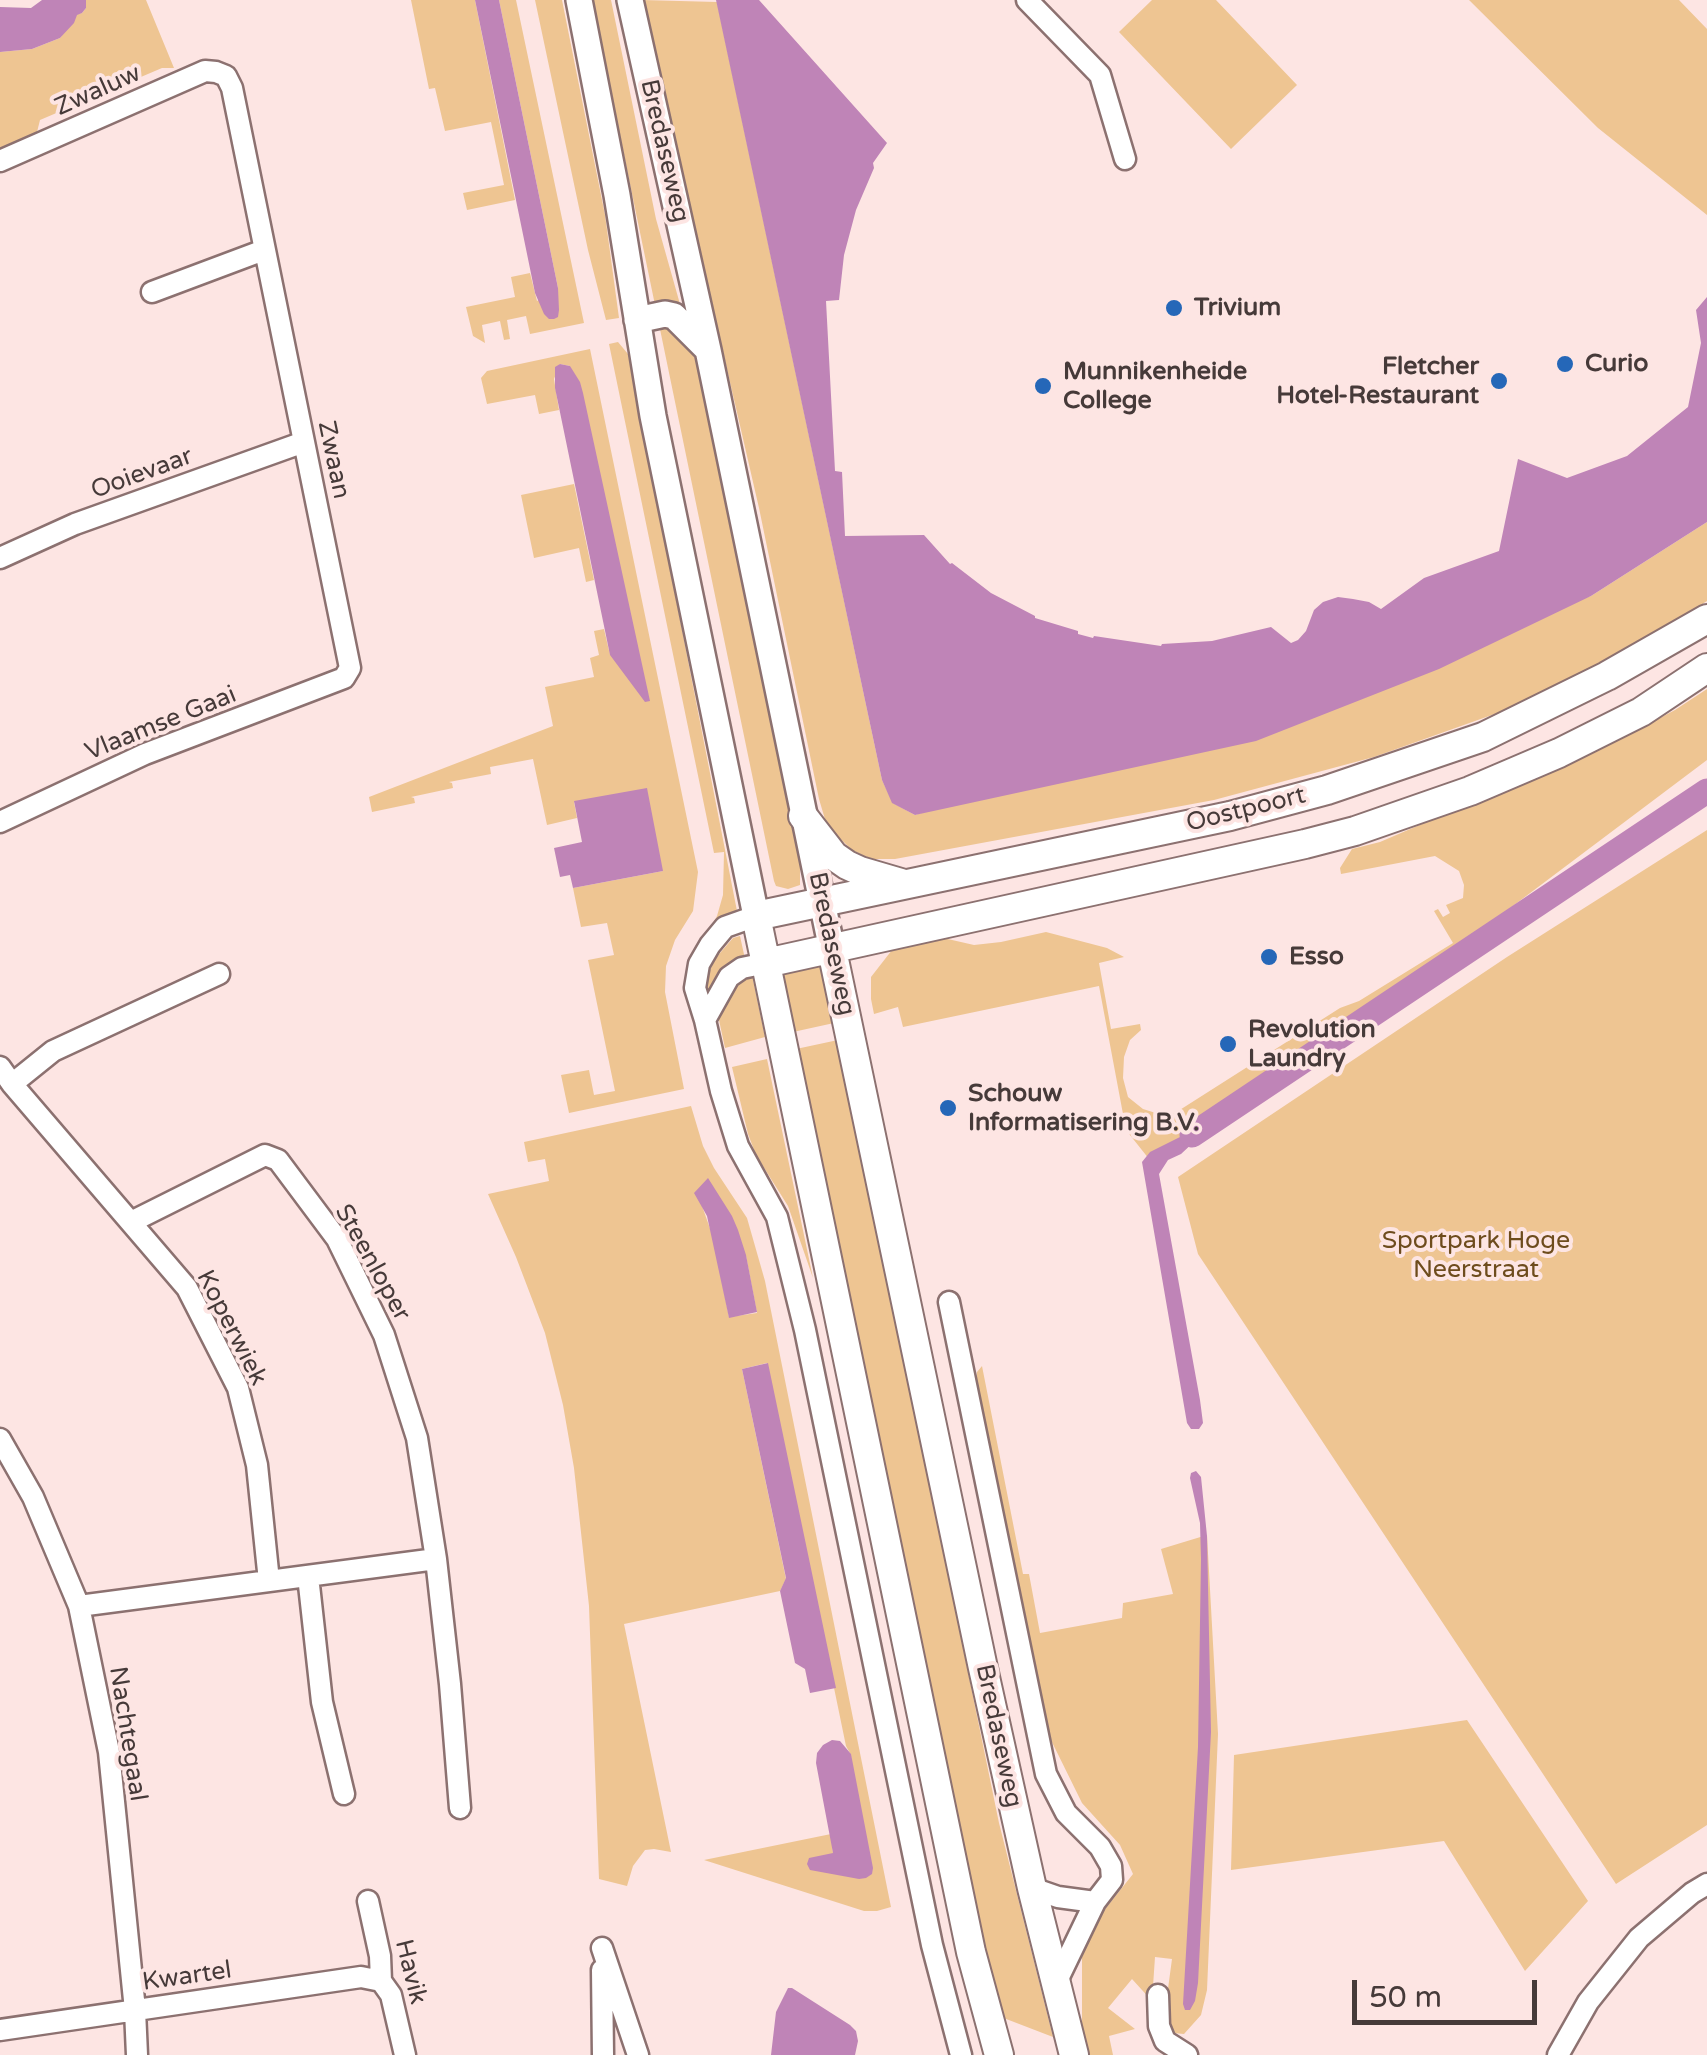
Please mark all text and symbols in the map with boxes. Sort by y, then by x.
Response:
street label: Zwaluw [50,59,146,123]
street label: Bredaseweg [633,77,695,225]
place label: Trivium [1194,293,1281,323]
marker: Trivium [1163,297,1185,319]
place label: Curio [1585,349,1648,379]
place label: Fletcher Hotel-Restaurant [1276,352,1479,411]
marker: Curio [1554,353,1576,375]
place label: Munnikenheide College [1063,357,1247,416]
marker: Fletcher Hotel-Restaurant [1488,370,1510,392]
marker: Munnikenheide College [1032,375,1054,397]
street label: Zwaan [310,418,356,502]
street label: Ooievaar [87,442,197,506]
street label: Vlaamse Gaai [81,680,241,768]
street label: Oostpoort [1183,781,1309,839]
street label: Bredaseweg [801,870,861,1018]
place label: Esso [1289,942,1344,972]
marker: Esso [1258,946,1280,968]
place label: Revolution Laundry [1248,1015,1376,1074]
marker: Revolution Laundry [1217,1033,1239,1055]
place label: Schouw Informatisering B.V. [968,1079,1200,1138]
marker: Schouw Informatisering B.V. [937,1097,959,1119]
street label: Steenloper [328,1199,416,1327]
park label: Sportpark Hoge Neerstraat [1382,1226,1570,1285]
street label: Koperwiek [189,1265,273,1391]
street label: Bredaseweg [968,1662,1028,1810]
street label: Nachtegaal [102,1664,152,1804]
street label: Havik [387,1936,433,2008]
street label: Kwartel [140,1956,234,1998]
scale bar [1357,1960,1542,2022]
text: 50 m [1369,1979,1442,2016]

